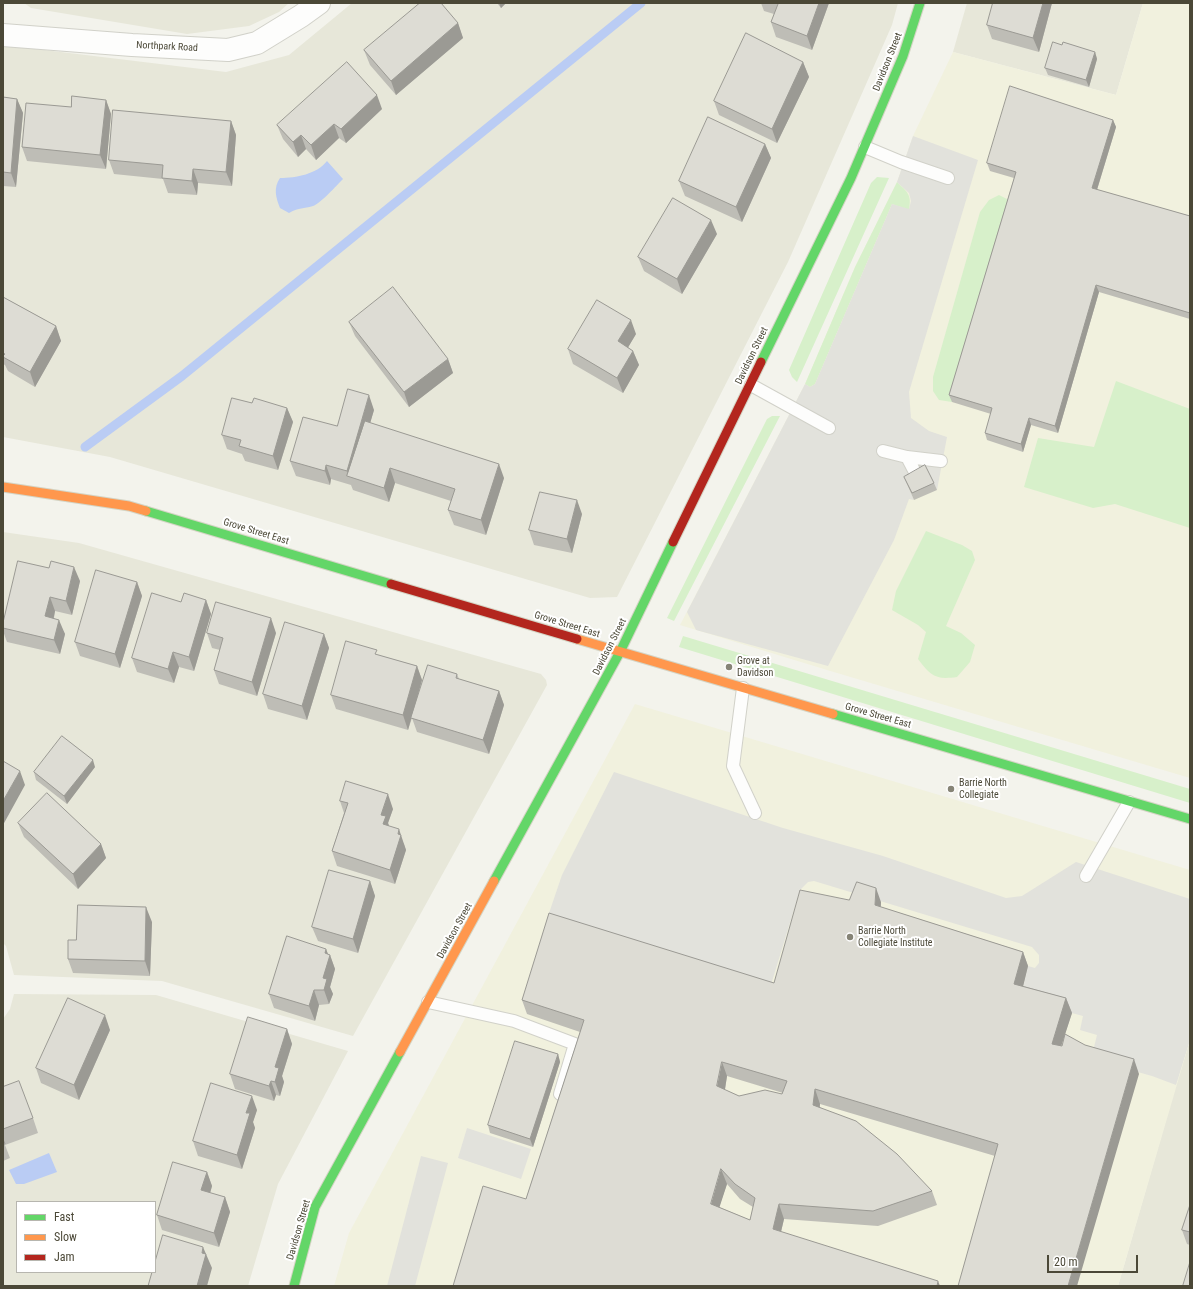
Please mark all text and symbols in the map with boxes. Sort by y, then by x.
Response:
street label: Davidson Street [871,31,905,93]
street label: Northpark Road [136,39,198,55]
street label: Davidson Street [733,325,771,387]
street label: Grove Street East [222,516,290,548]
street label: Grove Street East [533,609,601,641]
street label: Davidson Street [591,617,629,677]
place label: Grove at Davidson [737,655,773,678]
marker: Grove at Davidson [724,662,734,672]
street label: Grove Street East [844,701,912,731]
place label: Barrie North Collegiate [959,777,1007,800]
marker: Barrie North Collegiate [946,784,956,794]
street label: Davidson Street [435,901,475,961]
place label: Barrie North Collegiate Institute [858,925,933,948]
marker: Barrie North Collegiate Institute [845,932,855,942]
street label: Davidson Street [285,1198,313,1262]
legend [16,1201,156,1273]
text: Fast [54,1210,74,1224]
text: Slow [54,1230,77,1244]
scale bar [1049,1247,1140,1273]
text: Jam [54,1250,75,1264]
text: 20 m [1054,1255,1078,1269]

